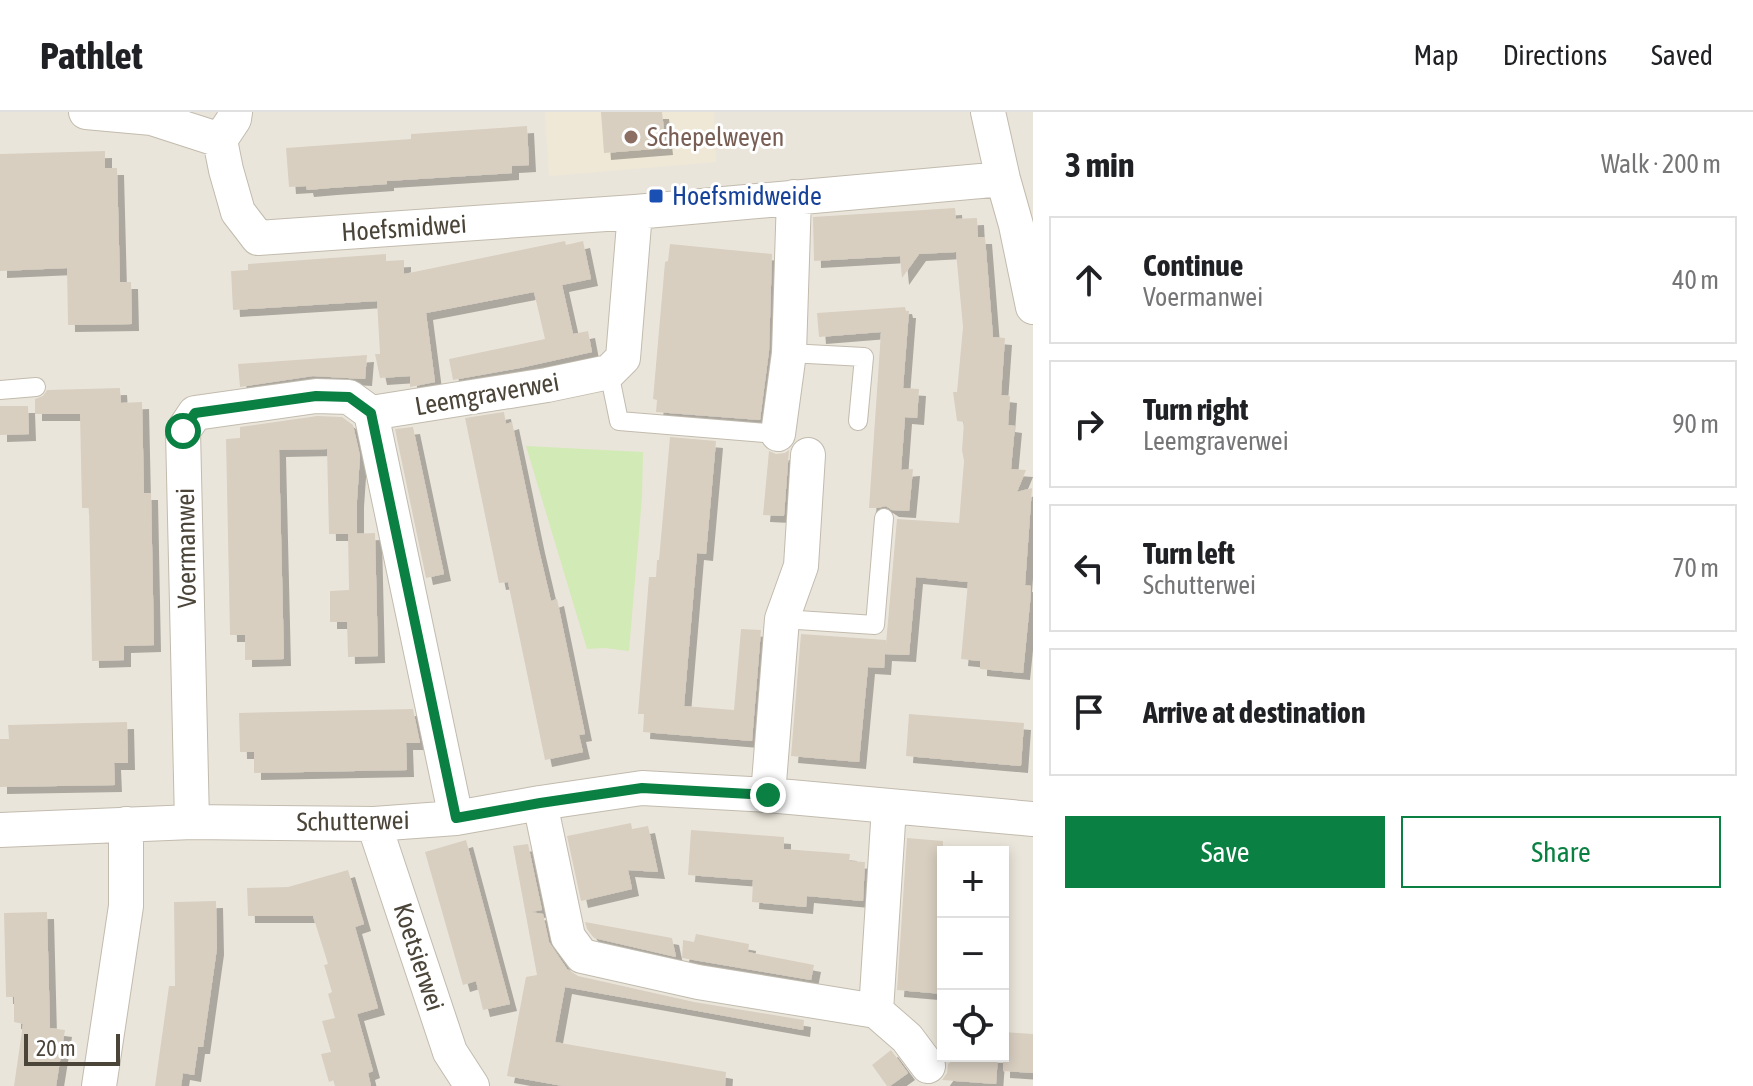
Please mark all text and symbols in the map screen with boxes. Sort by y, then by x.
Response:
text: Pathlet [40,34,143,77]
text: Map [1414,39,1459,71]
text: Directions [1503,39,1607,71]
text: Saved [1651,39,1713,71]
place label: Schepelweyen [647,122,784,152]
marker: Schepelweyen [622,128,640,146]
text: 3 min [1065,145,1134,184]
text: Walk · 200 m [1601,149,1721,179]
place label: Hoefsmidweide [672,181,822,211]
marker: Hoefsmidweide [647,187,665,205]
street label: Hoefsmidwei [340,209,468,247]
text: Continue [1143,248,1243,282]
icon: ahead [1067,258,1111,302]
text: 40 m [1672,265,1719,295]
text: Voermanwei [1143,282,1263,312]
street label: Leemgraverwei [413,367,561,421]
text: Turn right [1143,392,1249,426]
icon: right [1067,402,1111,446]
text: 90 m [1672,409,1719,439]
route start [165,413,201,449]
text: Leemgraverwei [1143,426,1289,456]
street label: Voermanwei [170,488,202,608]
text: Turn left [1143,536,1235,570]
icon: left [1067,546,1111,590]
text: 70 m [1672,553,1719,583]
text: Schutterwei [1143,570,1256,600]
icon: arrive [1067,690,1111,734]
text: Arrive at destination [1143,695,1365,729]
route end [750,777,786,813]
street label: Schutterwei [296,805,410,837]
button: Save [1065,816,1385,888]
button: Share [1401,816,1721,888]
map controls [937,846,1009,1062]
button: + [937,846,1009,918]
street label: Koetsierwei [388,899,450,1015]
button: − [937,918,1009,990]
button: locate [937,990,1009,1062]
scale bar [24,1030,120,1066]
text: 20 m [36,1035,76,1061]

